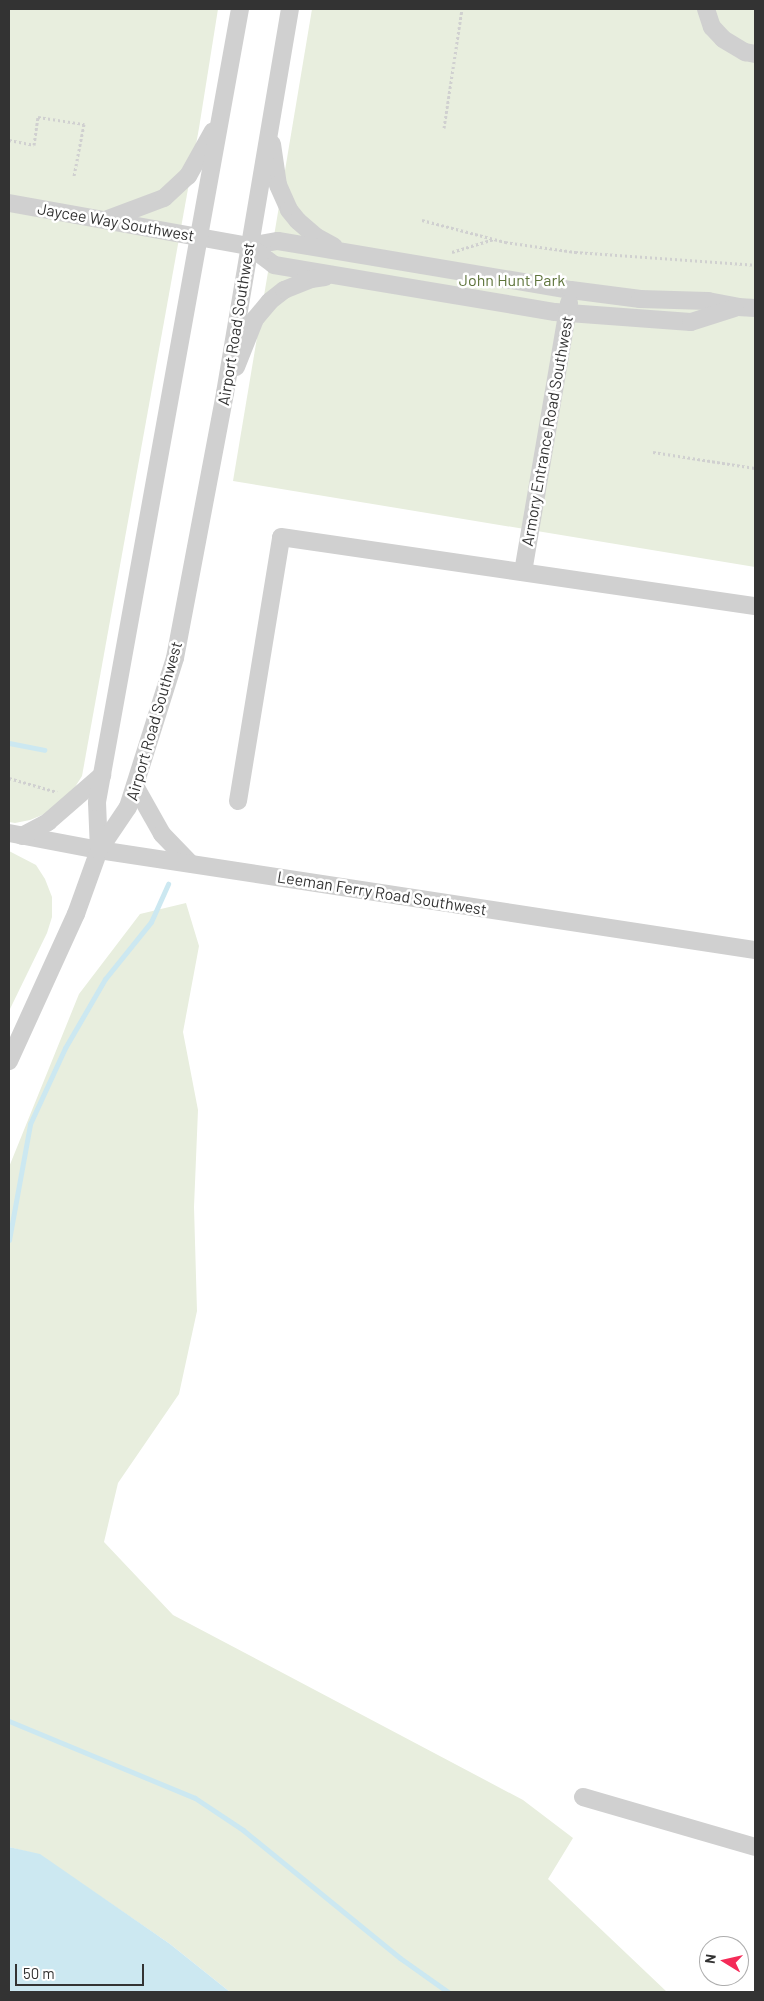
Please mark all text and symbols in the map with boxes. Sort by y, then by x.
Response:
street label: Jaycee Way Southwest [36,199,196,245]
street label: Airport Road Southwest [214,241,258,407]
park label: John Hunt Park [459,270,565,290]
street label: Armory Entrance Road Southwest [517,314,577,548]
street label: Airport Road Southwest [122,639,186,803]
street label: Leeman Ferry Road Southwest [276,867,488,919]
north arrow [699,1936,749,1986]
text: N [701,1953,719,1965]
scale bar [18,1954,146,1986]
text: 50 m [23,1964,55,1982]

